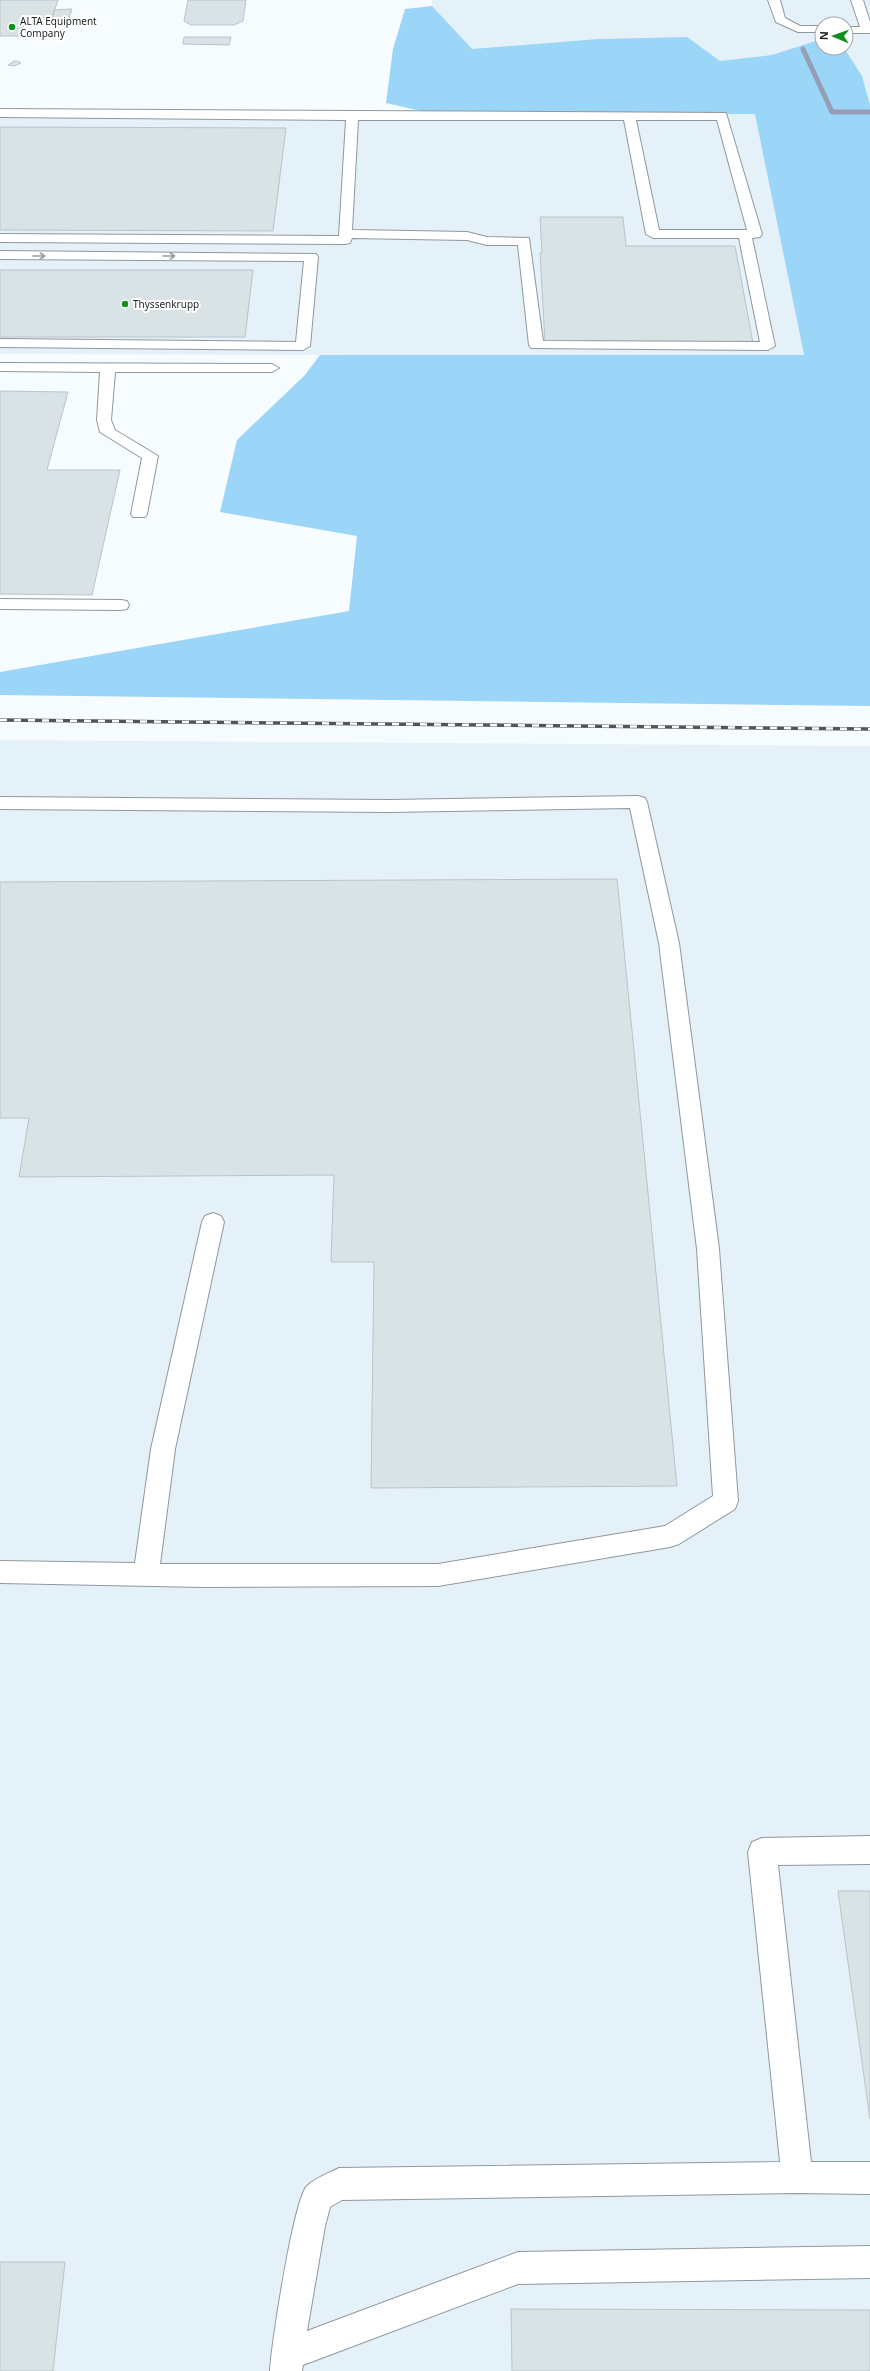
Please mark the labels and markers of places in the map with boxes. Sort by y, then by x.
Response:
place label: ALTA Equipment Company [20,14,97,40]
marker: ALTA Equipment Company [7,22,17,32]
place label: Thyssenkrupp [133,297,199,311]
marker: Thyssenkrupp [120,299,130,309]

